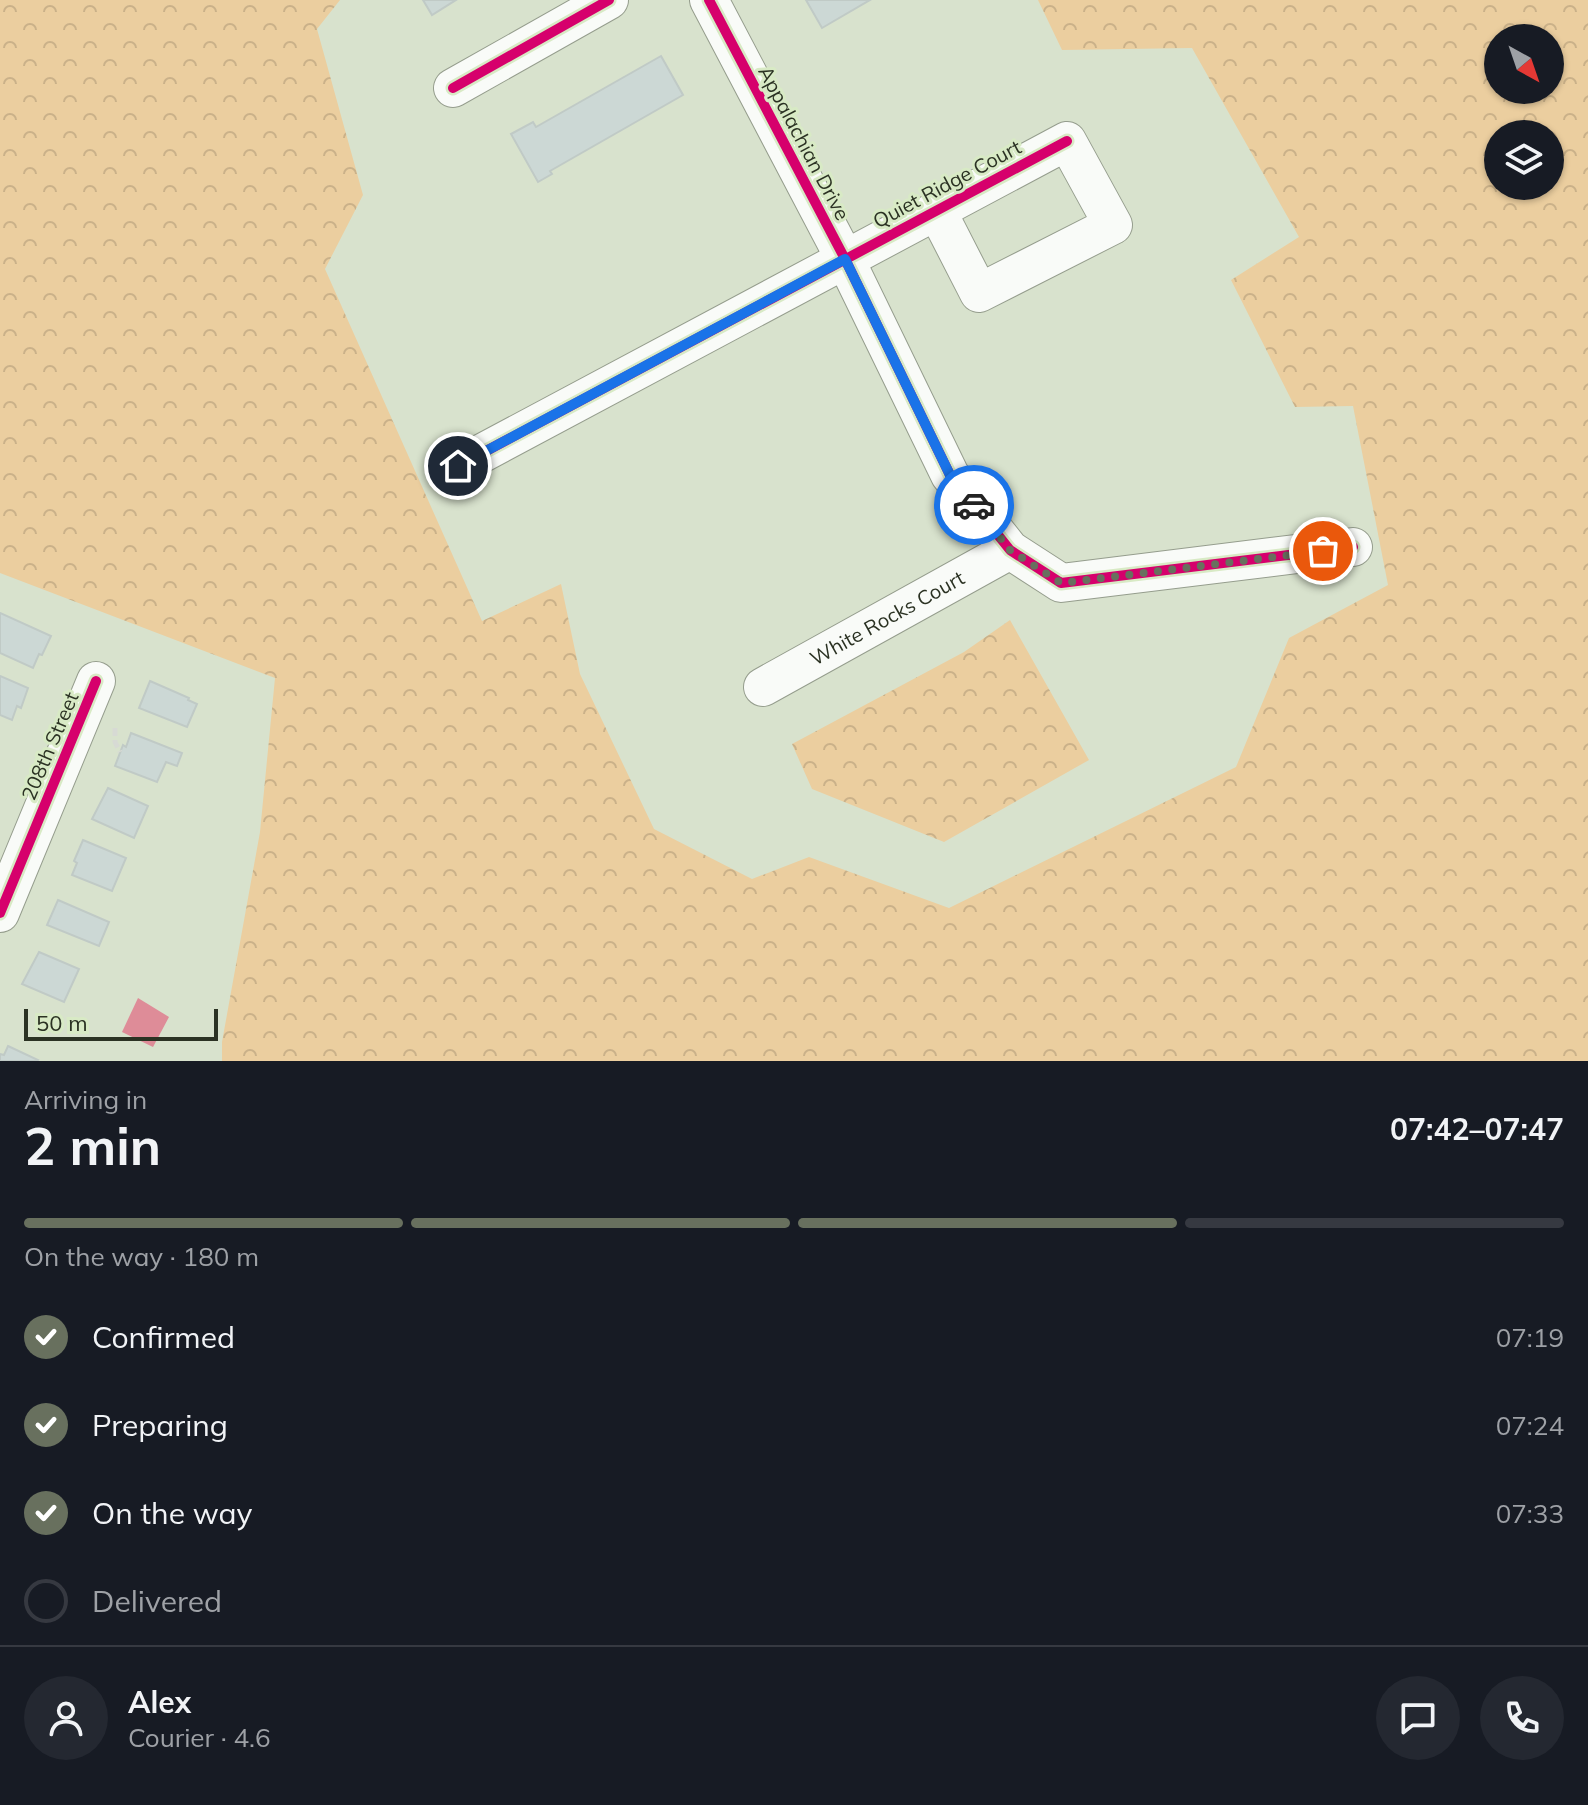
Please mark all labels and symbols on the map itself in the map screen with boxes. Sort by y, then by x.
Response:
north arrow [1484,24,1564,104]
street label: Appalachian Drive [753,61,856,224]
street label: Quiet Ridge Court [868,134,1025,233]
pin [424,432,492,500]
courier [934,465,1014,545]
pin [1289,517,1357,585]
street label: White Rocks Court [805,565,969,671]
street label: 208th Street [16,688,84,804]
scale bar [24,1005,218,1041]

